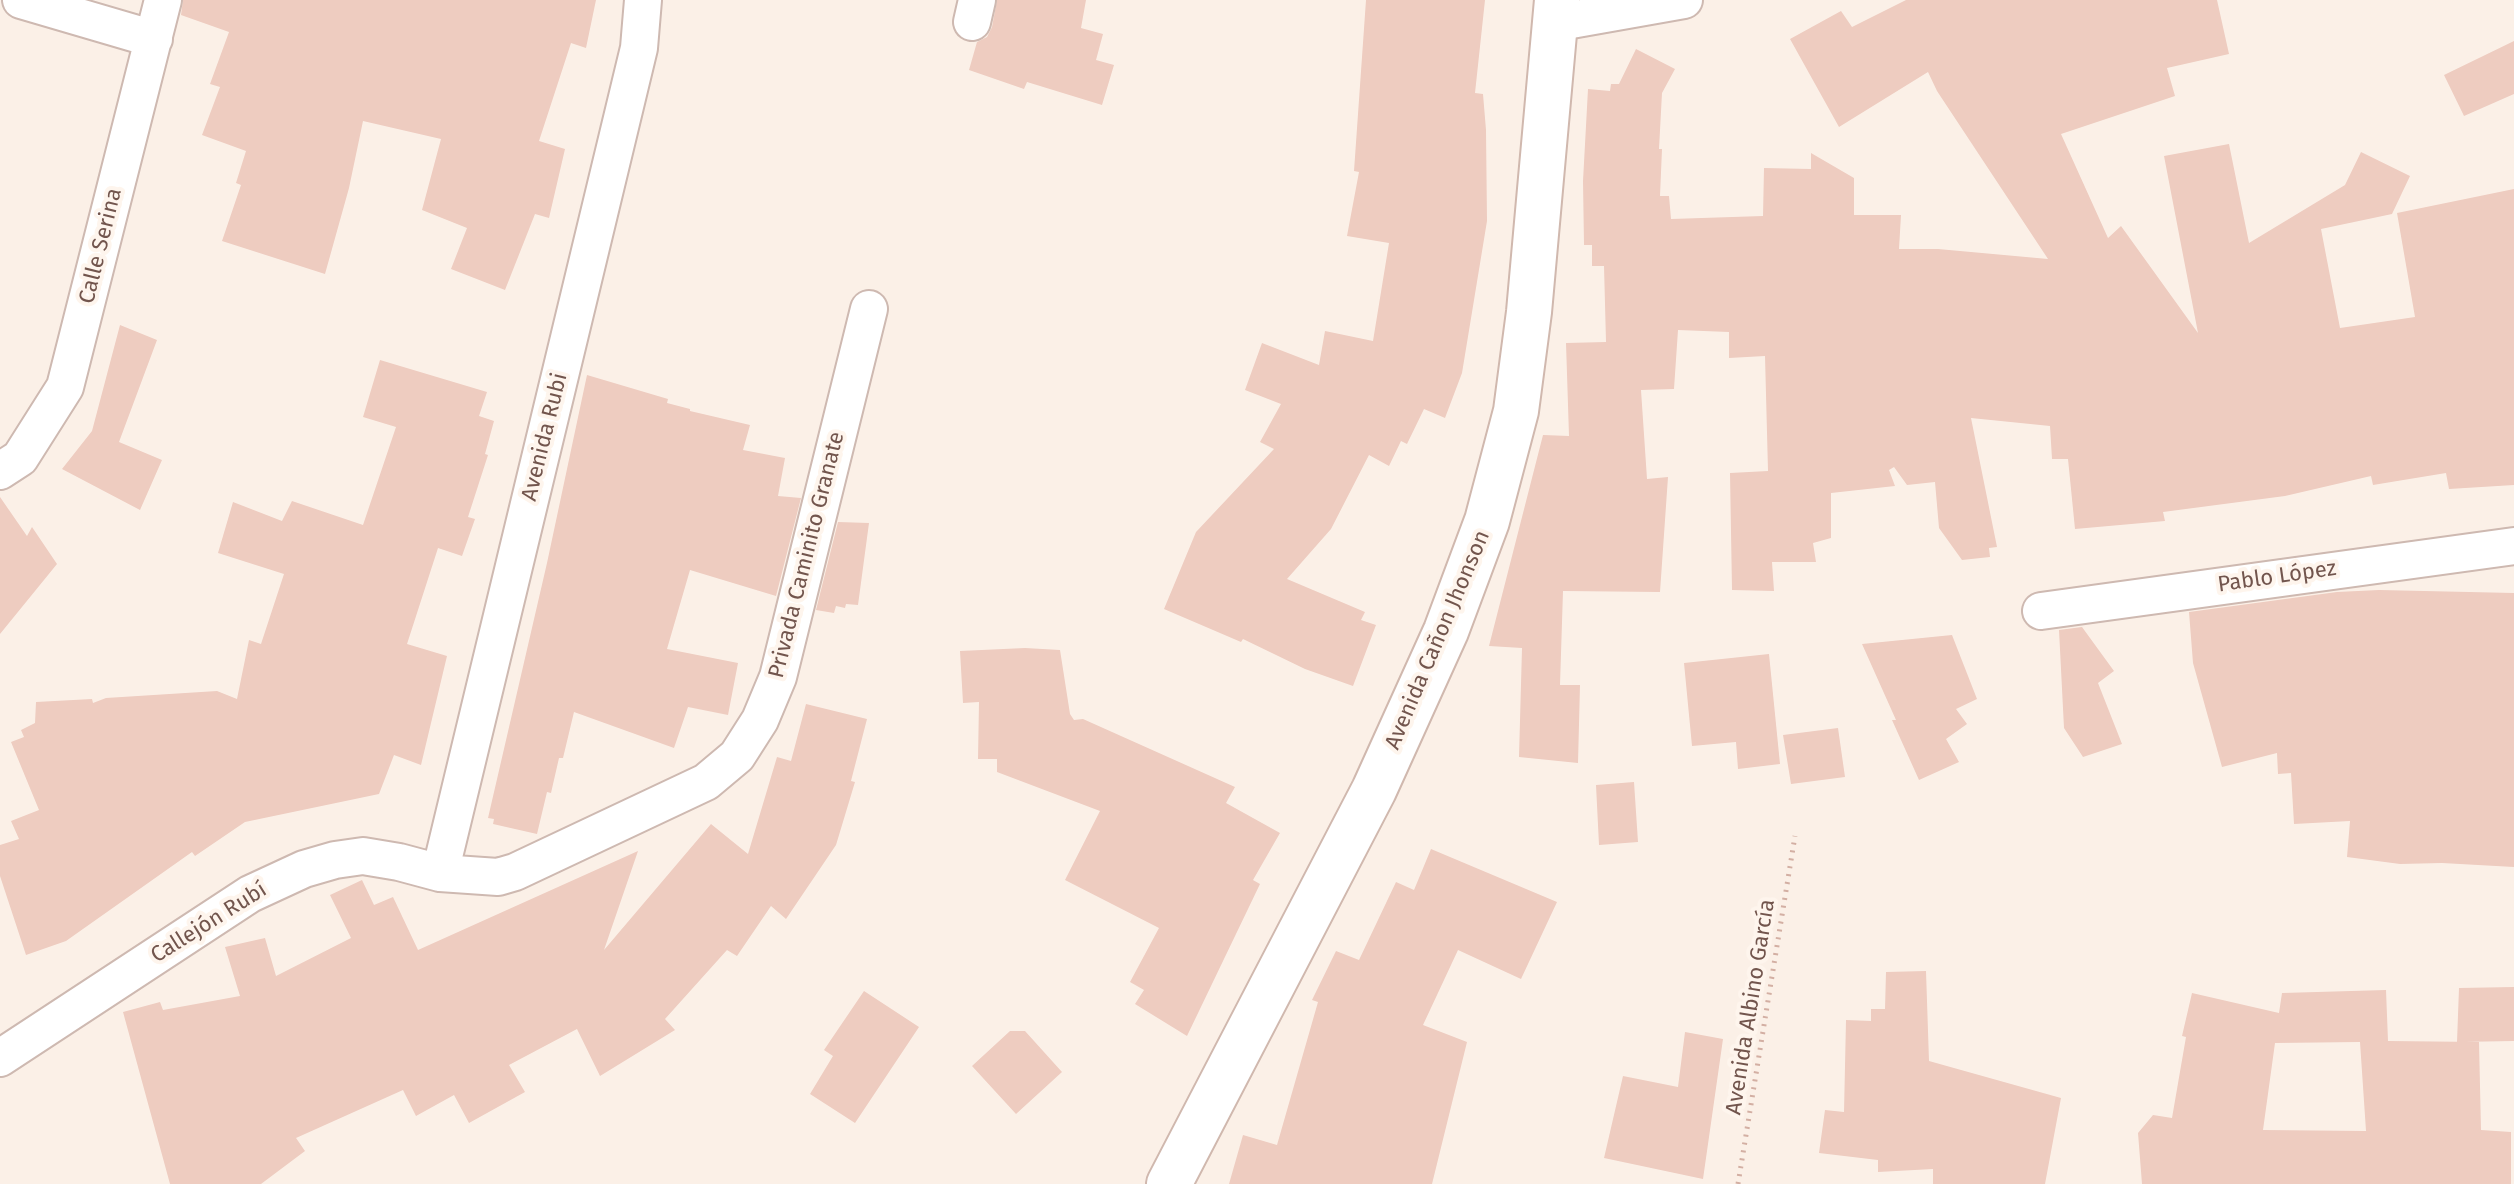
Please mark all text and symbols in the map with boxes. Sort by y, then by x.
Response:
street label: Calle Serina [74,186,128,306]
street label: Avenida Rubi [516,370,574,504]
street label: Privada Caminito Granate [764,429,850,681]
street label: Avenida Cañon Jhonson [1380,527,1496,753]
street label: Pablo López [2216,556,2338,598]
street label: Callejón Rubí [146,877,272,969]
street label: Avenida Albino García [1721,897,1781,1117]

